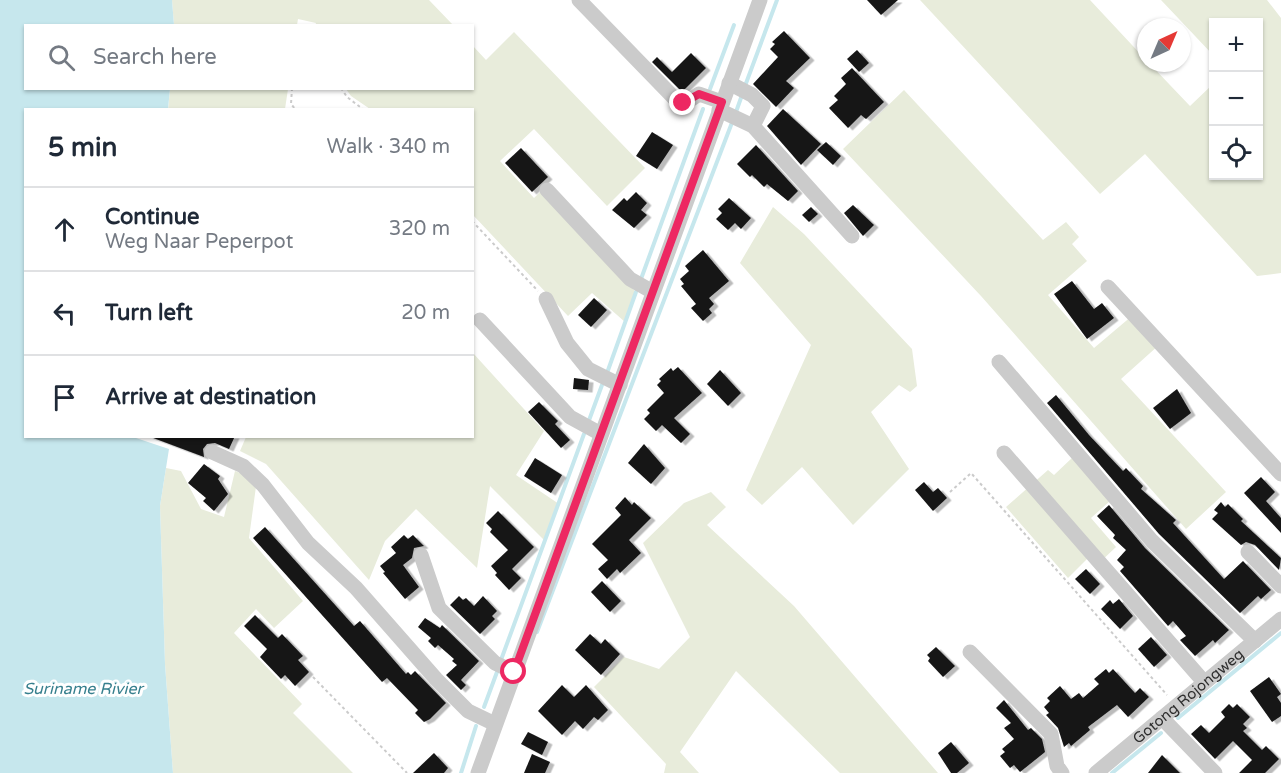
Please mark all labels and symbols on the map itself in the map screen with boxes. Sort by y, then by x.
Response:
north arrow [1137,18,1191,72]
route end [669,89,695,115]
street label: Gotong Rojongweg [1129,645,1247,748]
route start [500,658,526,684]
water label: Suriname Rivier [23,679,144,699]

